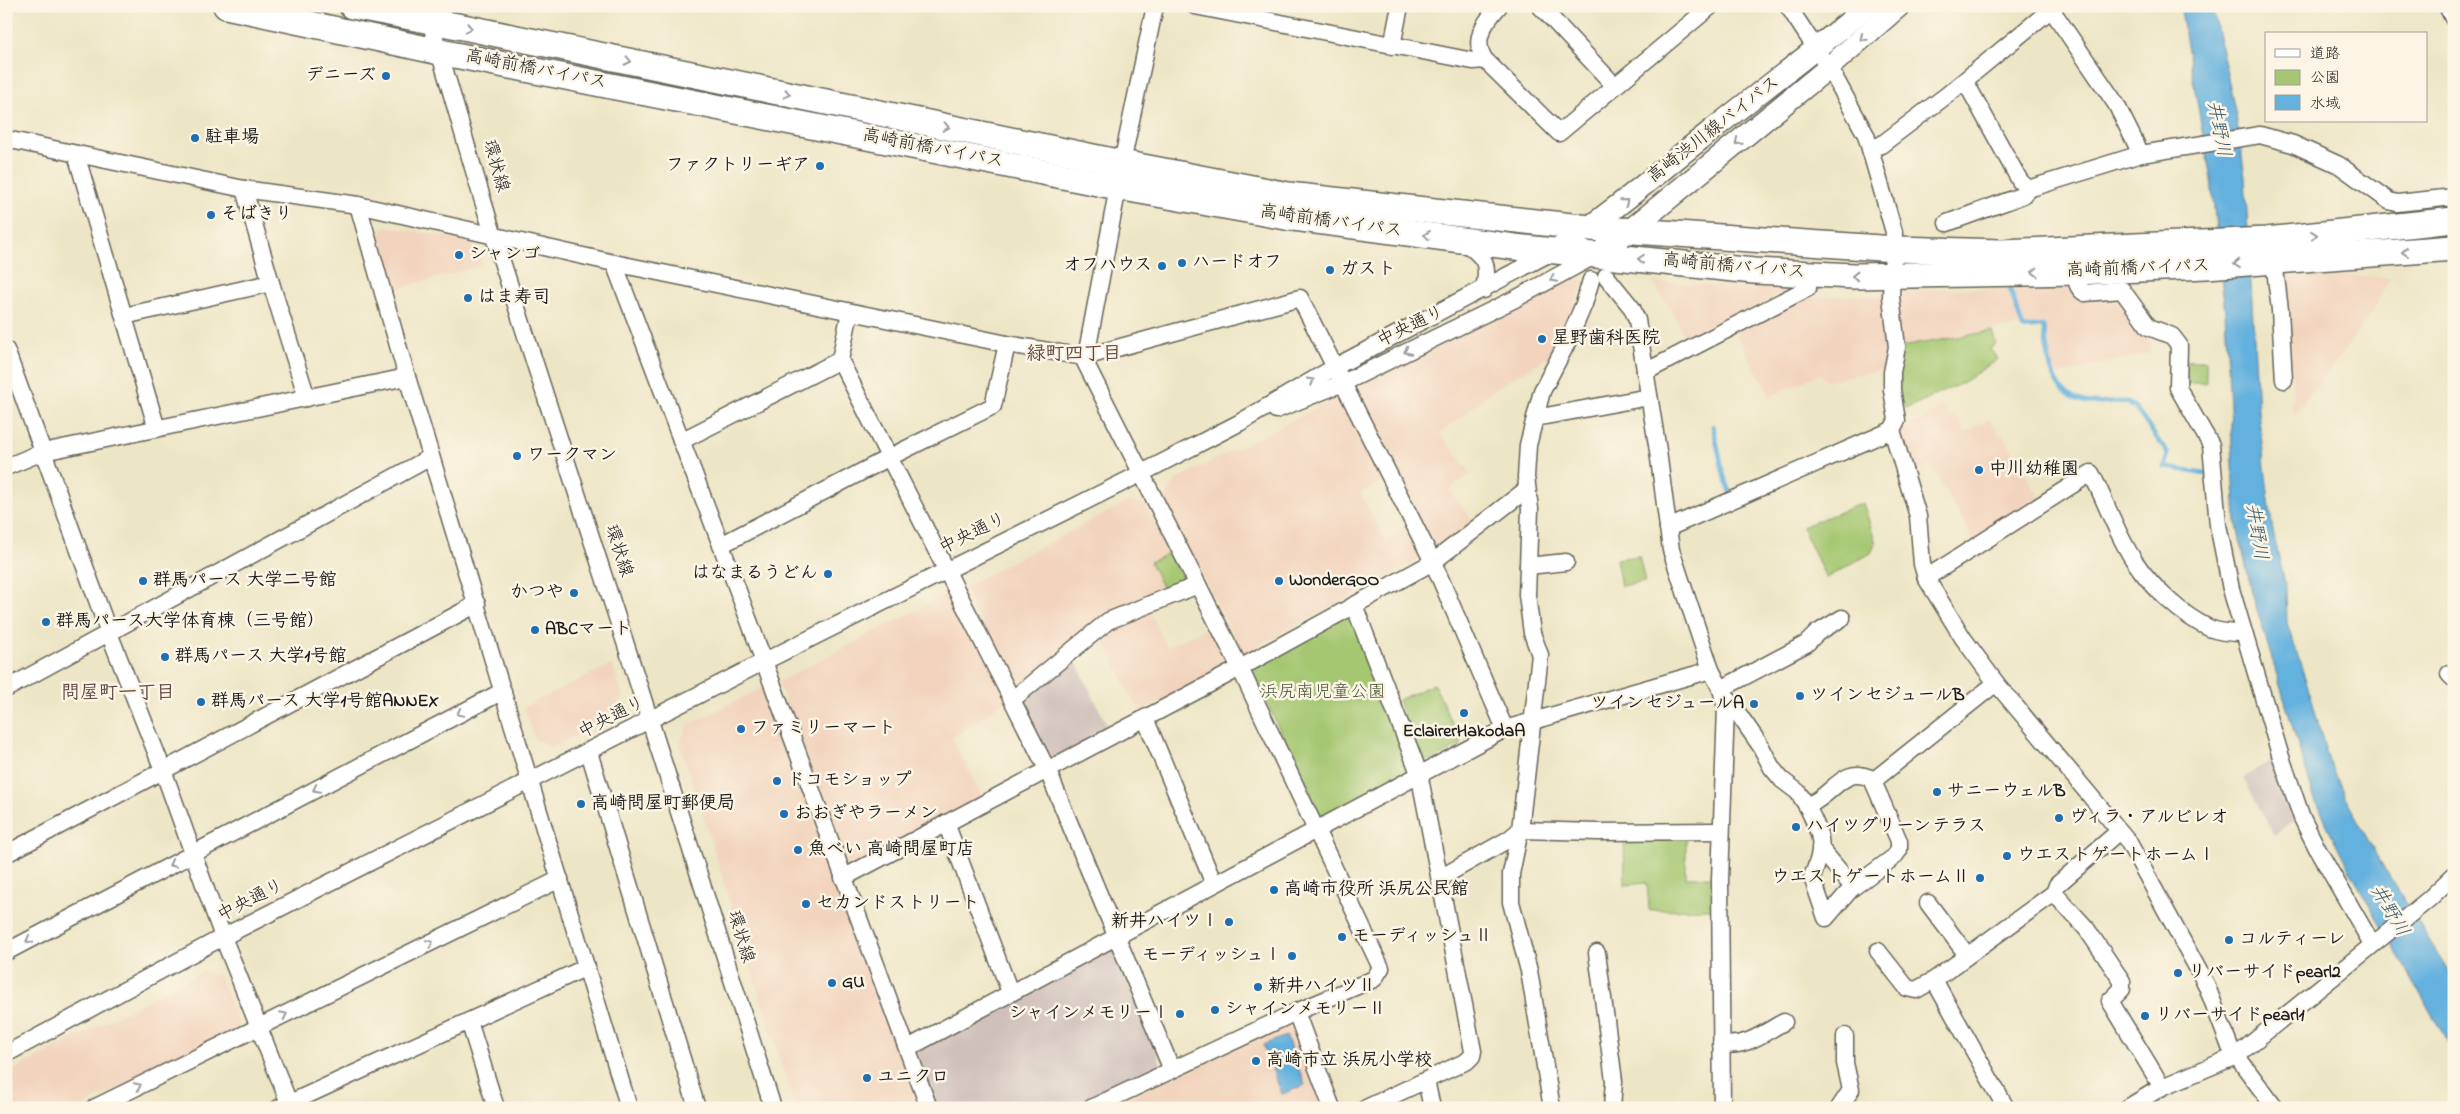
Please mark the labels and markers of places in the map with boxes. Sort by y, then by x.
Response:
place label: デニーズ [306,63,376,89]
marker: デニーズ [380,70,392,82]
place label: 駐車場 [205,125,259,151]
marker: 駐車場 [189,132,201,144]
place label: ファクトリーギア [666,153,810,179]
marker: ファクトリーギア [814,160,826,172]
place label: そばきり [221,202,293,228]
marker: そばきり [205,209,217,221]
place label: シャンゴ [469,242,540,268]
marker: シャンゴ [453,249,465,261]
place label: ハードオフ [1192,250,1282,276]
place label: オフハウス [1063,253,1152,279]
marker: ハードオフ [1176,257,1188,269]
place label: ガスト [1340,257,1396,283]
marker: オフハウス [1156,260,1168,272]
marker: ガスト [1324,264,1336,276]
place label: はま寿司 [478,285,550,311]
marker: はま寿司 [462,292,474,304]
place label: 星野歯科医院 [1552,326,1660,352]
marker: 星野歯科医院 [1536,333,1548,345]
place label: ワークマン [527,443,617,469]
marker: ワークマン [511,450,523,462]
place label: 中川幼稚園 [1989,457,2079,483]
marker: 中川幼稚園 [1973,464,1985,476]
place label: はなまるうどん [692,561,818,587]
place label: 群馬パース 大学二号館 [153,568,336,594]
marker: はなまるうどん [822,568,834,580]
place label: WonderGOO [1289,568,1380,594]
marker: 群馬パース 大学二号館 [137,575,149,587]
marker: WonderGOO [1273,575,1285,587]
place label: かつや [510,580,564,606]
marker: かつや [568,587,580,599]
place label: 群馬パース大学体育棟（三号館） [56,609,325,635]
marker: 群馬パース大学体育棟（三号館） [40,616,52,628]
place label: ABCマート [545,617,632,643]
marker: ABCマート [529,624,541,636]
place label: 群馬パース 大学1号館 [175,644,346,670]
marker: 群馬パース 大学1号館 [159,651,171,663]
place label: ツインセジュールB [1810,683,1965,709]
place label: 群馬パース 大学1号館ANNEX [211,689,439,715]
marker: ツインセジュールB [1794,690,1806,702]
place label: ツインセジュールA [1590,691,1744,717]
marker: 群馬パース 大学1号館ANNEX [195,696,207,708]
marker: ツインセジュールA [1748,698,1760,710]
marker: EclairerHakodaA [1458,707,1470,719]
place label: ファミリーマート [751,716,896,742]
place label: EclairerHakodaA [1403,719,1525,745]
marker: ファミリーマート [735,723,747,735]
place label: ドコモショップ [787,768,912,794]
marker: ドコモショップ [771,775,783,787]
place label: サニーウェルB [1947,779,2066,805]
marker: サニーウェルB [1931,786,1943,798]
place label: 高崎問屋町郵便局 [591,791,735,817]
marker: 高崎問屋町郵便局 [575,798,587,810]
place label: おおぎやラーメン [794,801,938,827]
place label: ヴィラ・アルビレオ [2069,805,2228,831]
marker: おおぎやラーメン [778,808,790,820]
marker: ヴィラ・アルビレオ [2053,812,2065,824]
place label: ハイツグリーンテラス [1806,814,1986,840]
marker: ハイツグリーンテラス [1790,821,1802,833]
place label: 魚べい 高崎問屋町店 [808,837,975,863]
place label: ウエストゲートホームⅠ [2017,843,2216,869]
marker: 魚べい 高崎問屋町店 [792,844,804,856]
marker: ウエストゲートホームⅠ [2001,850,2013,862]
place label: ウエストゲートホームⅡ [1771,865,1970,891]
marker: ウエストゲートホームⅡ [1974,872,1986,884]
place label: 高崎市役所 浜尻公民館 [1284,877,1469,903]
marker: 高崎市役所 浜尻公民館 [1268,884,1280,896]
place label: セカンドストリート [816,891,979,917]
marker: セカンドストリート [800,898,812,910]
place label: 新井ハイツⅠ [1111,909,1219,935]
marker: 新井ハイツⅠ [1223,916,1235,928]
place label: モーディッシュⅡ [1352,924,1492,950]
place label: コルティーレ [2239,927,2345,953]
marker: モーディッシュⅡ [1336,931,1348,943]
marker: コルティーレ [2223,934,2235,946]
place label: モーディッシュⅠ [1142,943,1282,969]
marker: モーディッシュⅠ [1286,950,1298,962]
place label: リバーサイドpearl2 [2188,960,2341,986]
marker: リバーサイドpearl2 [2172,967,2184,979]
place label: GU [842,970,865,996]
place label: 新井ハイツⅡ [1268,974,1376,1000]
marker: GU [826,977,838,989]
marker: 新井ハイツⅡ [1252,981,1264,993]
place label: シャインメモリーⅡ [1225,997,1386,1023]
place label: シャインメモリーⅠ [1009,1001,1170,1027]
place label: リバーサイドpearl1 [2155,1003,2305,1029]
marker: シャインメモリーⅡ [1209,1004,1221,1016]
marker: シャインメモリーⅠ [1174,1008,1186,1020]
marker: リバーサイドpearl1 [2139,1010,2151,1022]
place label: 高崎市立 浜尻小学校 [1266,1048,1433,1074]
marker: 高崎市立 浜尻小学校 [1250,1055,1262,1067]
place label: ユニクロ [877,1065,949,1091]
marker: ユニクロ [861,1072,873,1084]

